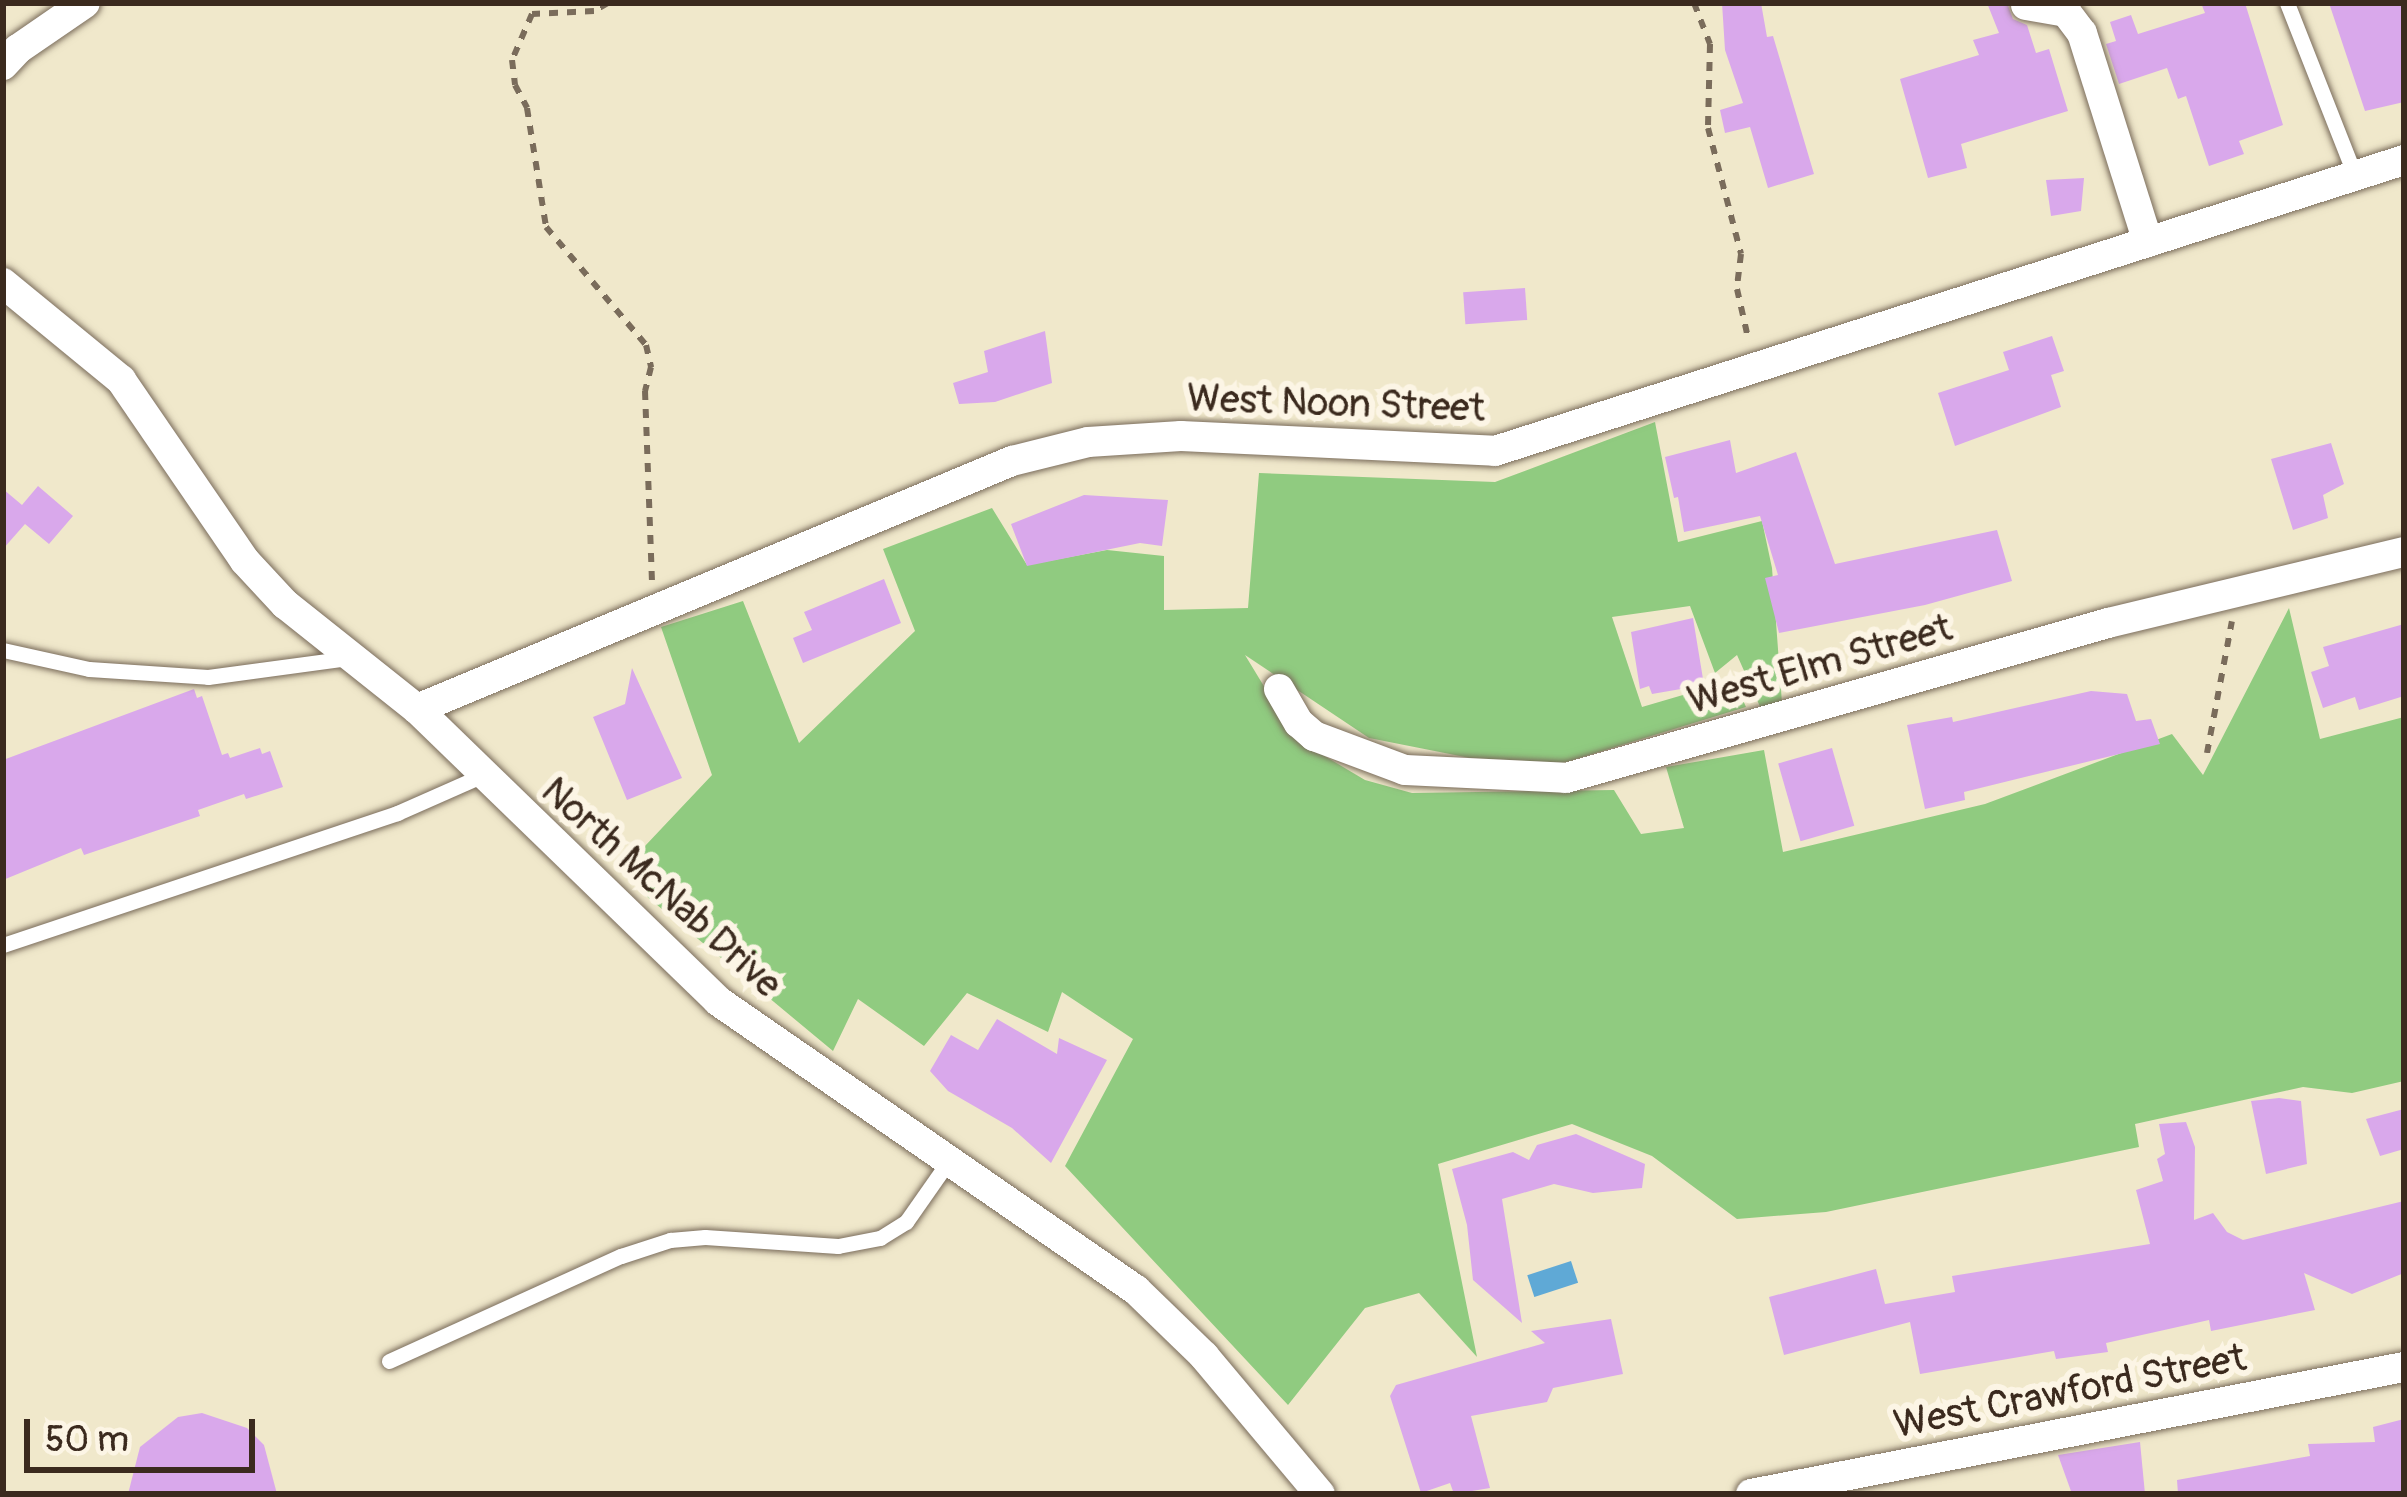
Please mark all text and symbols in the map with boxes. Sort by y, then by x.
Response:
street label: West Noon Street [1186,375,1486,433]
street label: West Elm Street [1683,605,1957,725]
street label: North McNab Drive [531,768,791,1008]
street label: West Crawford Street [1890,1335,2250,1449]
scale bar [30,1395,261,1469]
text: 50 m [45,1417,129,1462]

